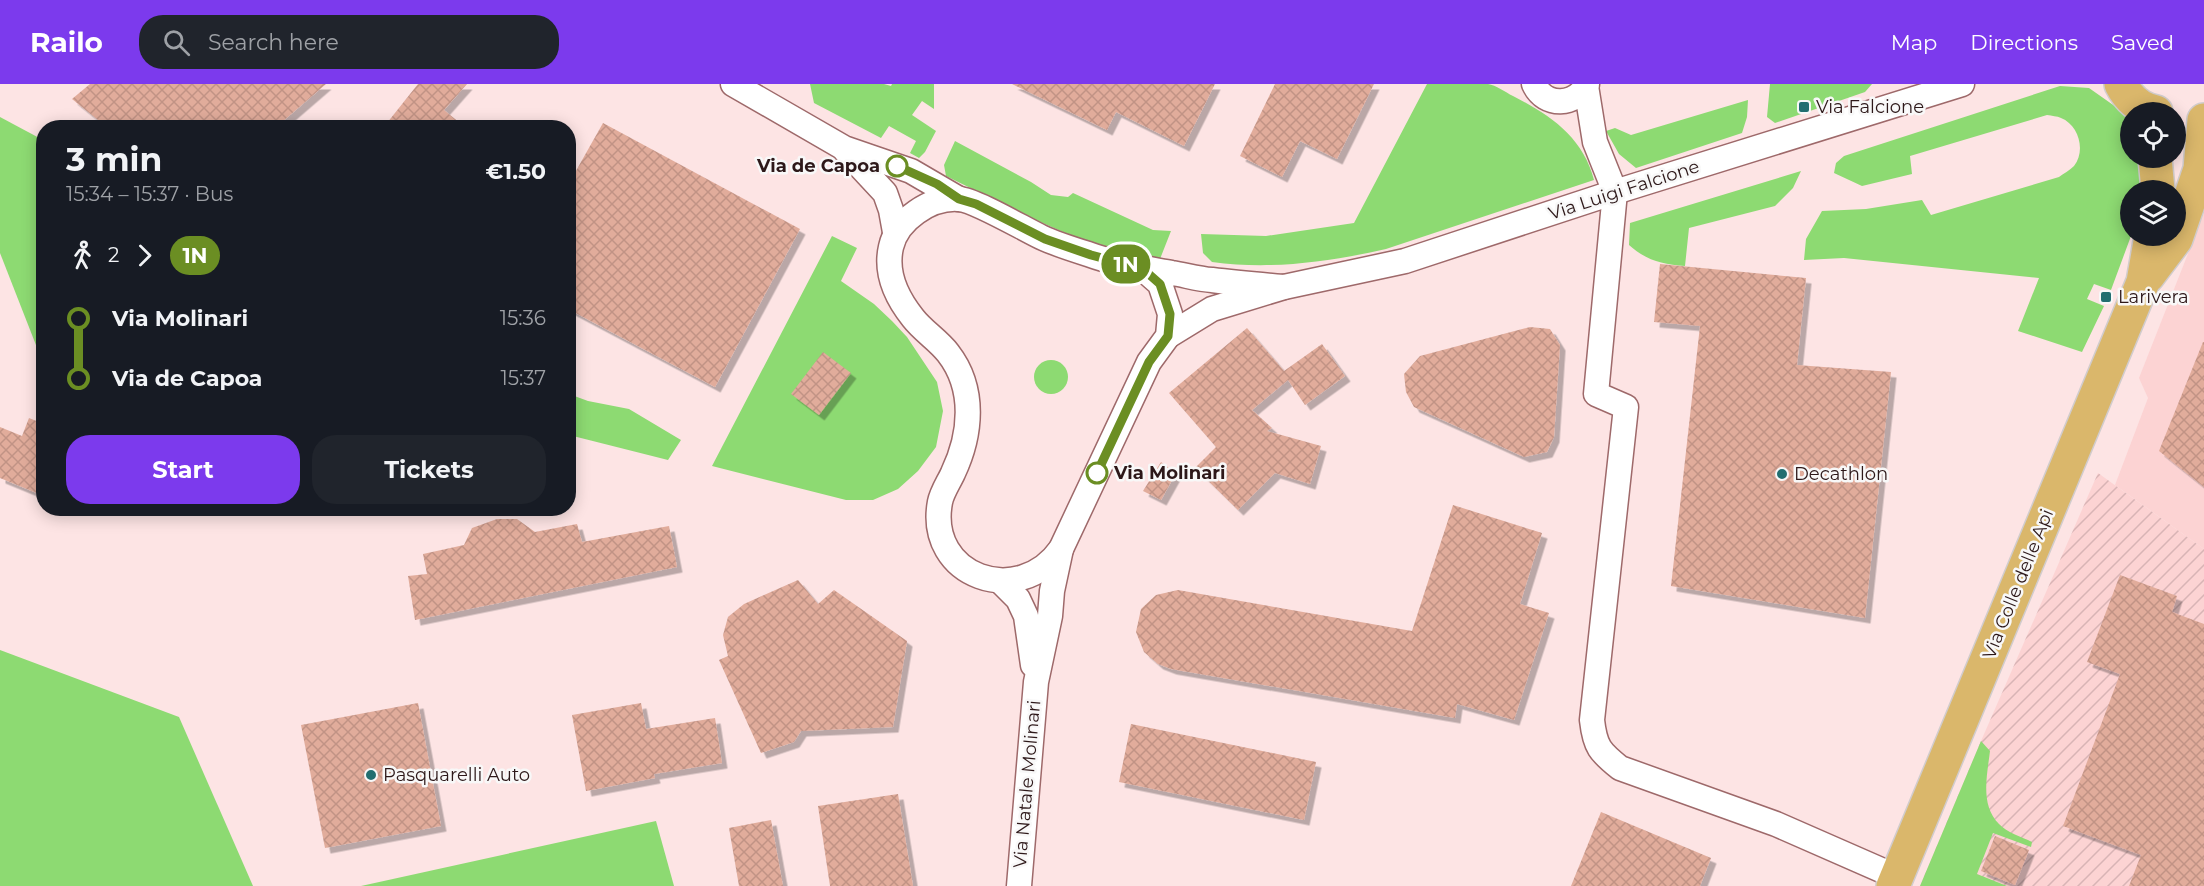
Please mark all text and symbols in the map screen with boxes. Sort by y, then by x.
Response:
search box [139,15,559,69]
text: Railo [30,25,103,59]
icon: search [160,26,193,59]
text: Search here [208,29,339,56]
text: Map [1891,30,1937,55]
text: Directions [1970,30,2078,55]
text: Saved [2111,30,2174,55]
place label: Via Falcione [1816,96,1924,118]
marker: Via Falcione [1797,100,1811,114]
map controls [2120,102,2186,246]
button: locate [2120,102,2186,168]
text: 3 min [66,139,162,179]
place label: Via de Capoa [756,155,880,177]
marker: Via de Capoa [886,155,908,177]
street label: Via Luigi Falcione [1546,155,1702,225]
text: €1.50 [486,158,546,185]
button: layers [2120,180,2186,246]
text: 15:34 – 15:37 · Bus [66,182,233,206]
icon: walk [66,239,99,272]
icon: forward [128,239,161,272]
text: 2 [108,243,119,267]
text: 1N [182,243,208,268]
line badge: 1N [1099,244,1153,284]
text: 1N [1113,252,1139,277]
place label: Larivera [2118,286,2189,308]
marker: Larivera [2099,290,2113,304]
text: Via Molinari [112,305,248,332]
text: 15:36 [500,306,546,330]
text: Via de Capoa [112,365,262,392]
text: 15:37 [500,366,546,390]
button: Start [66,435,300,504]
button: Tickets [312,435,546,504]
marker: Via Molinari [1086,462,1108,484]
place label: Via Molinari [1113,462,1225,484]
place label: Decathlon [1794,463,1888,485]
marker: Decathlon [1775,467,1789,481]
street label: Via Colle delle Api [1978,506,2058,662]
street label: Via Natale Molinari [1009,699,1045,869]
place label: Pasquarelli Auto [383,764,530,786]
marker: Pasquarelli Auto [364,768,378,782]

